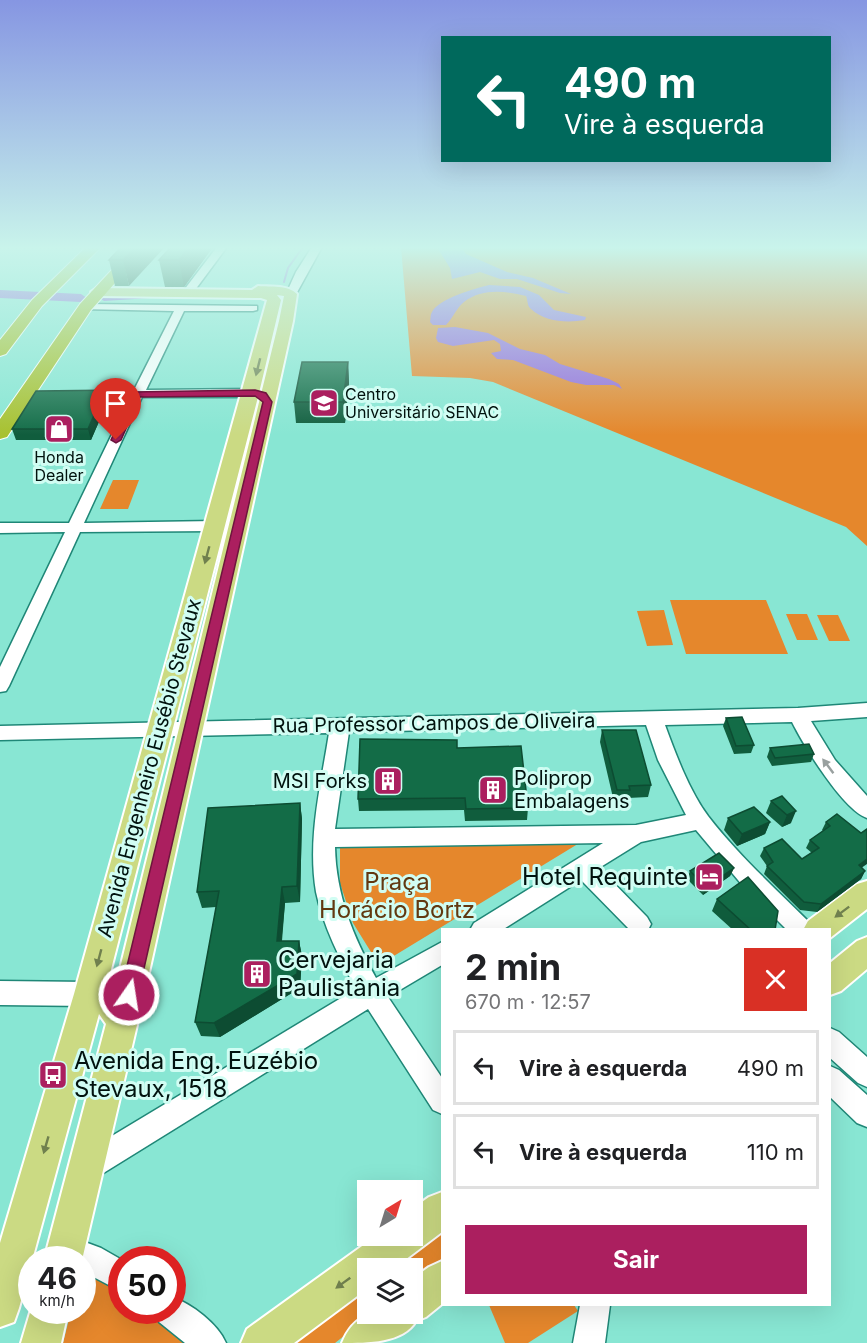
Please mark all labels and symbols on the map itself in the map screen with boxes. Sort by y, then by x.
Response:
one-way arrow [252,358,262,376]
pin [90,378,141,440]
place label: Centro Universitário SENAC [345,384,499,422]
school or university icon: Centro Universitário SENAC [308,387,340,419]
shop icon: Honda Dealer [43,413,75,445]
place label: Honda Dealer [34,447,84,485]
one-way arrow [202,546,211,564]
street label: Avenida Engenheiro Eusébio Stevaux [92,596,206,940]
street label: Rua Professor Campos de Oliveira [272,708,596,738]
one-way arrow [822,759,834,775]
building icon: MSI Forks [372,765,404,797]
place label: Poliprop Embalagens [514,766,630,813]
place label: MSI Forks [273,769,367,793]
building icon: Poliprop Embalagens [477,774,509,806]
hotel icon: Hotel Requinte [693,861,725,893]
place label: Hotel Requinte [522,862,688,891]
park label: Praça Horácio Bortz [319,867,475,924]
one-way arrow [835,905,850,917]
place label: Cervejaria Paulistânia [278,945,400,1002]
one-way arrow [93,948,103,967]
building icon: Cervejaria Paulistânia [241,958,273,990]
position arrow [97,963,161,1027]
place label: Avenida Eng. Euzébio Stevaux, 1518 [74,1046,318,1103]
bus stop icon: Avenida Eng. Euzébio Stevaux, 1518 [37,1059,69,1091]
one-way arrow [41,1136,50,1154]
north arrow [357,1180,423,1246]
speed limit sign: 50 [108,1246,186,1324]
one-way arrow [335,1277,351,1289]

